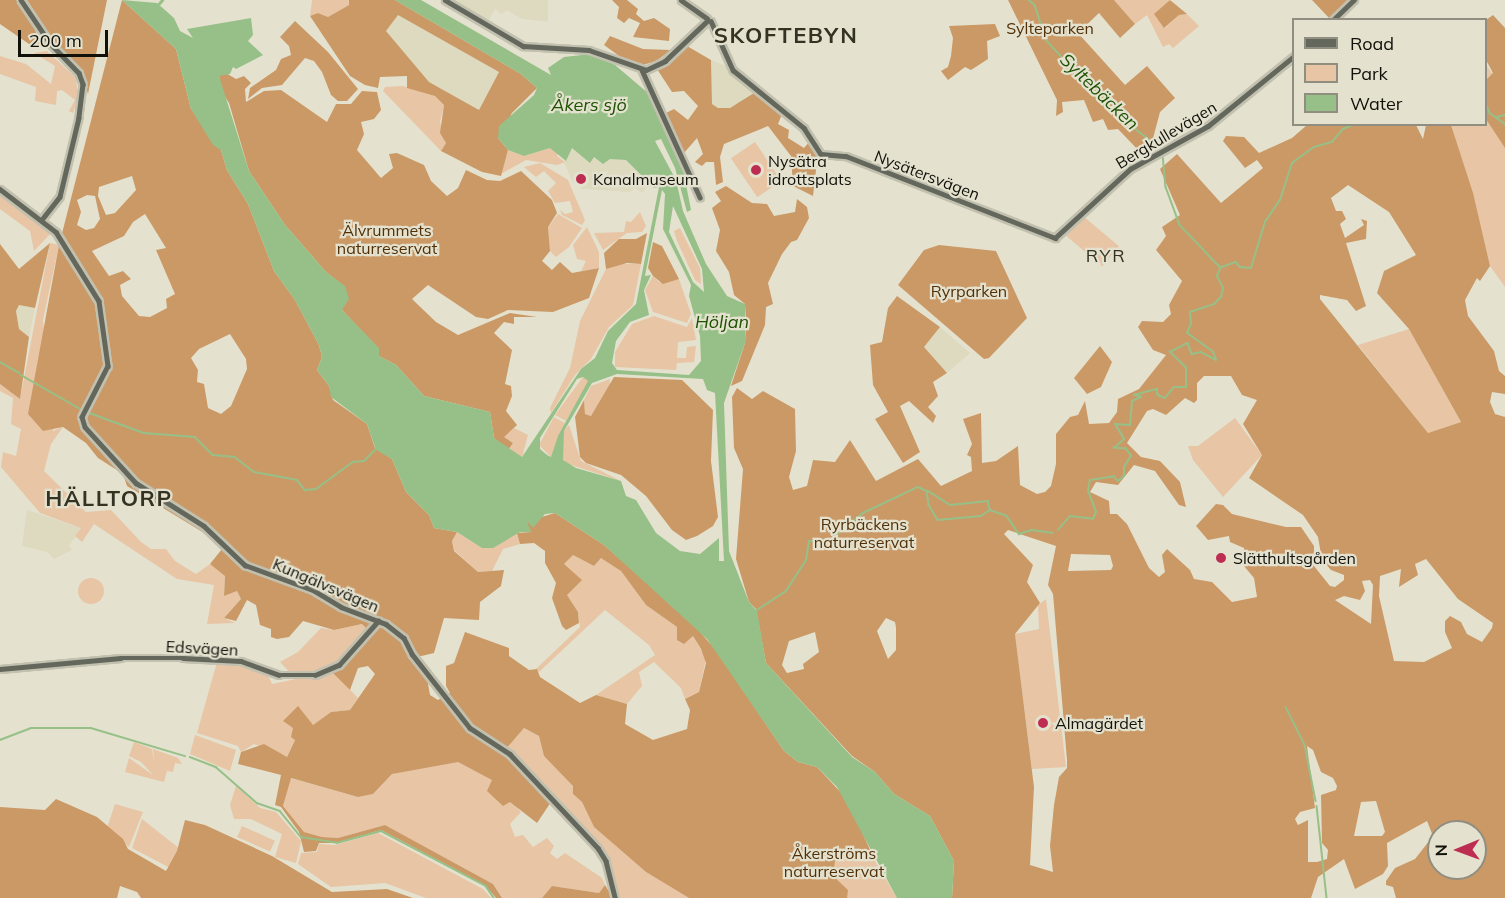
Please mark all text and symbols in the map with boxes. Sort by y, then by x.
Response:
scale bar [21,18,111,56]
park label: Sylteparken [1006,18,1094,38]
legend [1292,18,1487,126]
district label: SKOFTEBYN [714,23,858,49]
text: 200 m [29,29,82,52]
text: Road [1350,32,1394,55]
water label: Syltebäcken [1055,49,1143,135]
text: Park [1350,62,1388,85]
text: Water [1350,92,1402,115]
water label: Åkers sjö [551,94,627,116]
street label: Bergkullevägen [1112,97,1220,173]
street label: Nysätersvägen [872,146,982,204]
place label: Nysätra idrottsplats [768,151,852,189]
marker: Nysätra idrottsplats [749,163,763,177]
place label: Kanalmuseum [593,169,699,189]
marker: Kanalmuseum [574,172,588,186]
park label: Älvrummets naturreservat [337,220,437,258]
district label: RYR [1086,245,1126,267]
park label: Ryrparken [931,281,1007,301]
water label: Höljan [695,311,749,333]
district label: HÄLLTORP [45,486,173,512]
park label: Ryrbäckens naturreservat [814,514,914,552]
place label: Slätthultsgården [1233,548,1356,568]
marker: Slätthultsgården [1214,551,1228,565]
street label: Kungälvsvägen [270,554,382,616]
street label: Edsvägen [165,637,239,659]
place label: Almagärdet [1055,713,1143,733]
marker: Almagärdet [1036,716,1050,730]
north arrow [1427,820,1487,880]
park label: Åkerströms naturreservat [784,843,884,881]
text: N [1431,844,1451,856]

